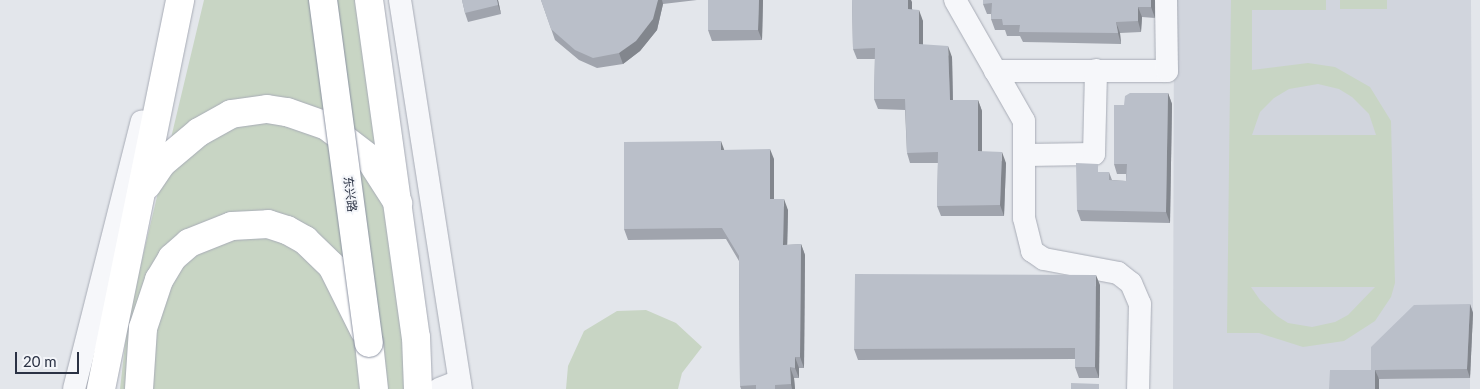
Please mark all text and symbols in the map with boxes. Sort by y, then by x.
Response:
street label: 东兴路 [341,175,359,213]
scale bar [18,342,81,374]
text: 20 m [23,352,57,370]

